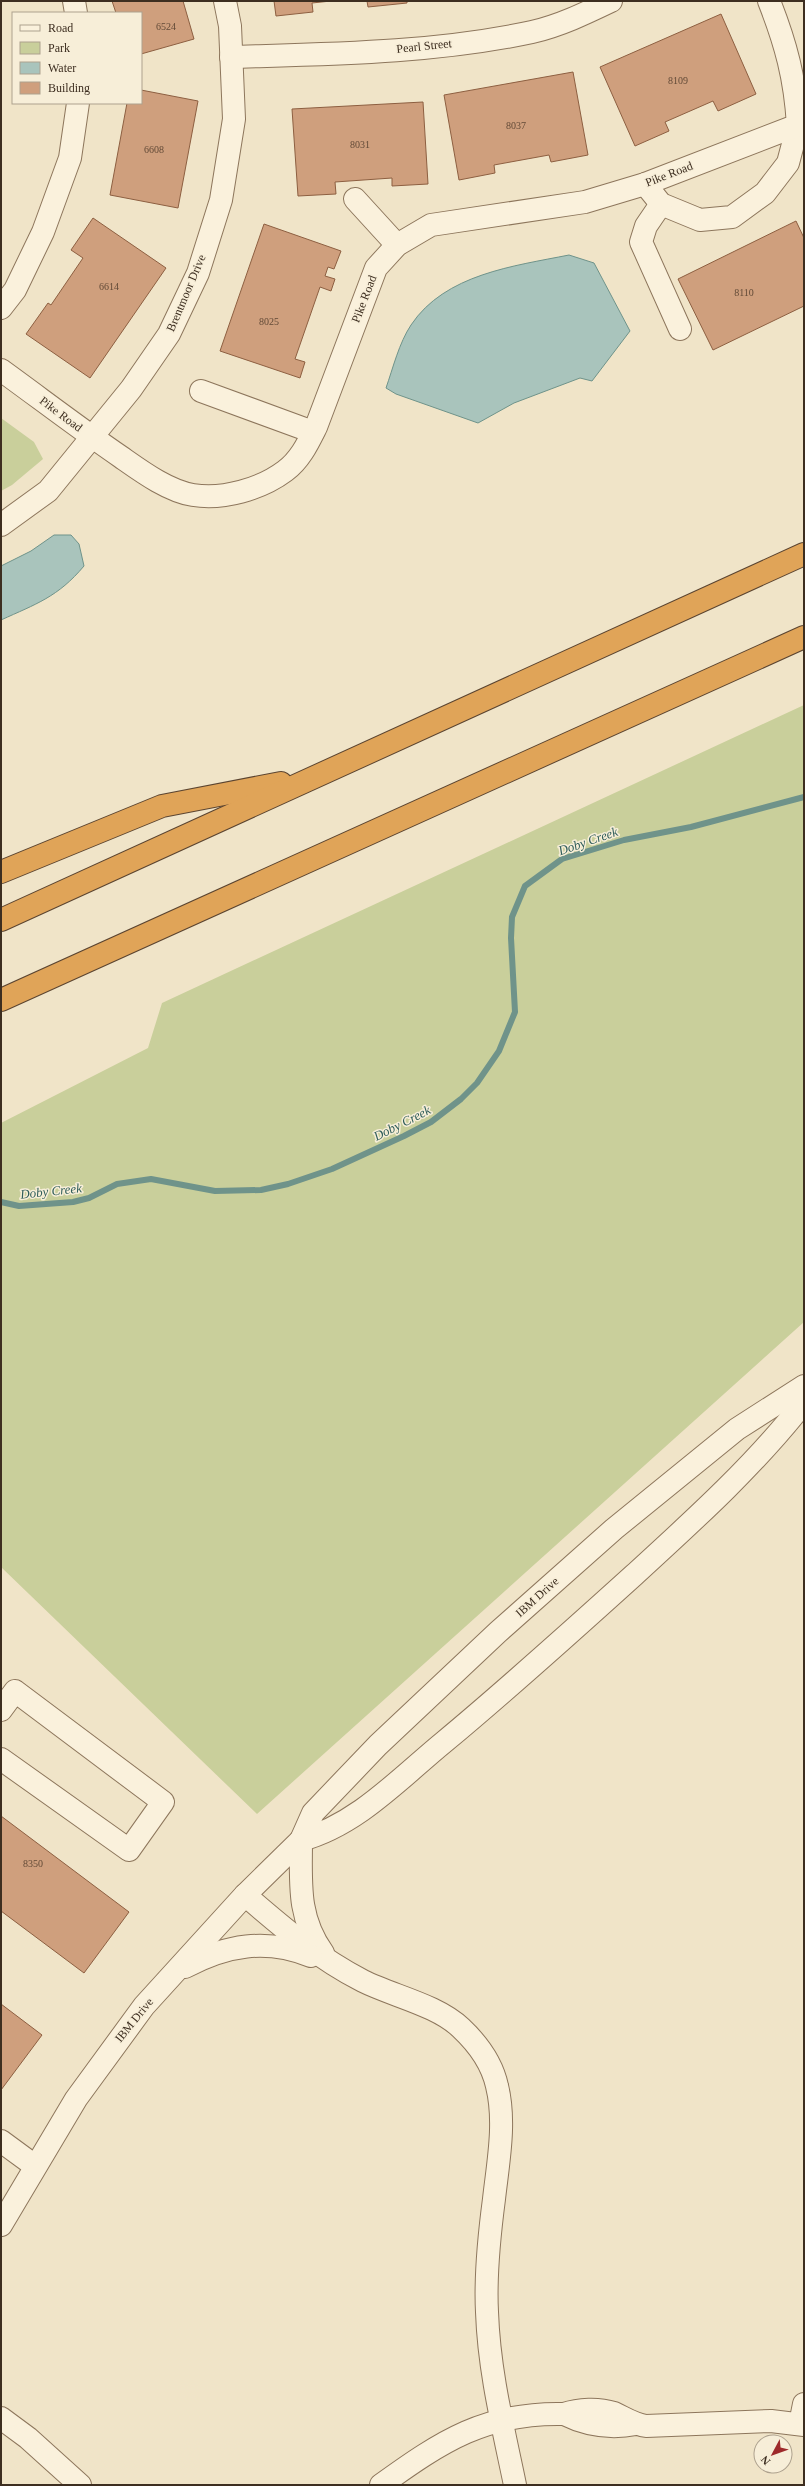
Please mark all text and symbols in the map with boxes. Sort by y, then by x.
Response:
legend [12,12,142,104]
text: Road [48,21,73,35]
house number: 6524 [156,21,176,32]
street label: Pearl Street [396,36,453,56]
text: Park [48,41,70,55]
text: Water [48,61,76,75]
house number: 8109 [668,75,688,86]
text: Building [48,81,90,95]
house number: 8037 [506,120,526,131]
house number: 8031 [350,139,370,150]
house number: 6608 [144,144,164,155]
street label: Pike Road [643,159,695,189]
street label: Brentmoor Drive [163,252,209,334]
street label: Pike Road [349,273,379,325]
house number: 6614 [99,281,119,292]
house number: 8110 [734,287,754,298]
house number: 8025 [259,316,279,327]
street label: Pike Road [37,393,85,435]
water label: Doby Creek [555,824,620,859]
water label: Doby Creek [370,1102,433,1144]
water label: Doby Creek [18,1180,83,1202]
street label: IBM Drive [513,1574,561,1620]
house number: 8350 [23,1858,43,1869]
street label: IBM Drive [112,1995,156,2045]
north arrow [753,2434,793,2474]
text: N [758,2454,773,2467]

